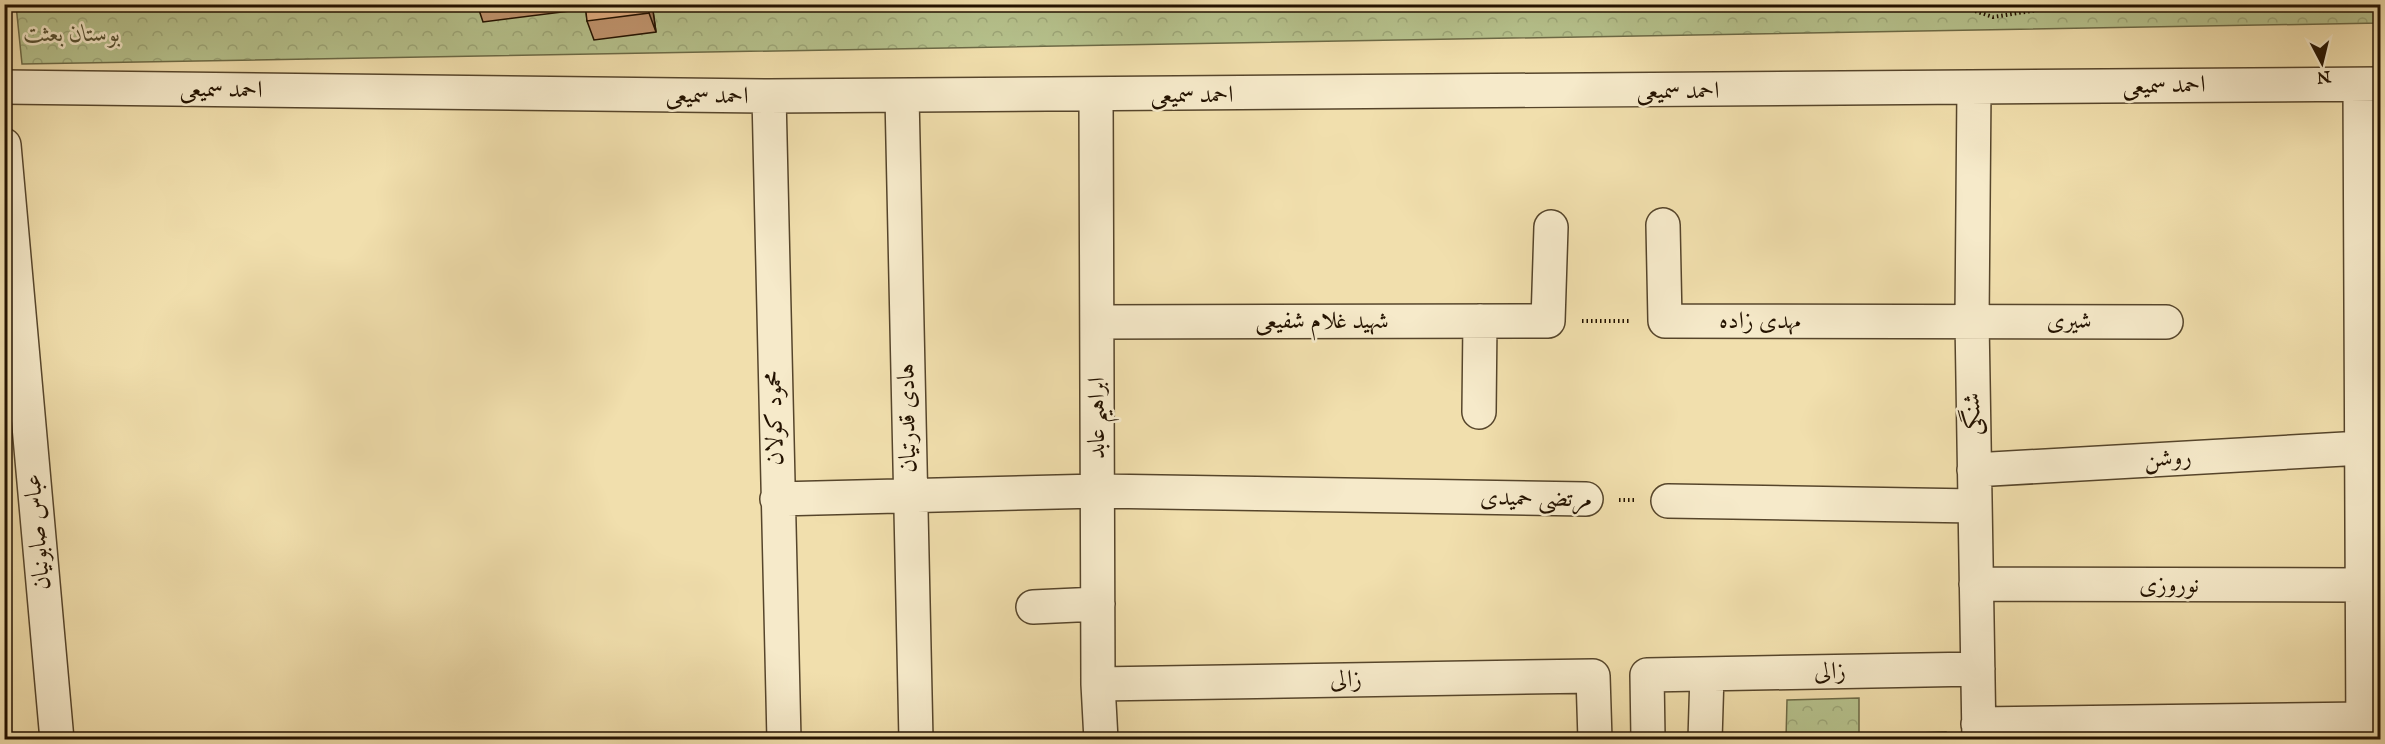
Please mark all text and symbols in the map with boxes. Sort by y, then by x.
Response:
park label: بوستان بعثت [24,19,121,50]
north arrow [2292,33,2352,93]
text: N [2315,65,2333,87]
street label: احمد سمیعی [2122,70,2206,102]
street label: احمد سمیعی [179,74,263,106]
street label: احمد سمیعی [1636,76,1720,107]
street label: احمد سمیعی [665,80,749,112]
street label: احمد سمیعی [1150,80,1234,111]
street label: شهید غلام شفیعی [1255,306,1389,341]
street label: مهدی زاده [1719,306,1801,337]
street label: شیری [2046,306,2092,337]
street label: هادی قدرتیان [892,363,924,473]
street label: محمود کولان [759,370,791,466]
street label: ابراهیم عابد [1082,377,1120,459]
street label: شنگی [1957,392,1989,436]
street label: روشن [2143,442,2193,476]
street label: عباس صابونیان [17,472,59,592]
street label: مرتضی حمیدی [1480,483,1592,515]
street label: نوروزی [2139,570,2199,601]
street label: زالی [1814,656,1846,688]
street label: زالی [1330,664,1362,696]

